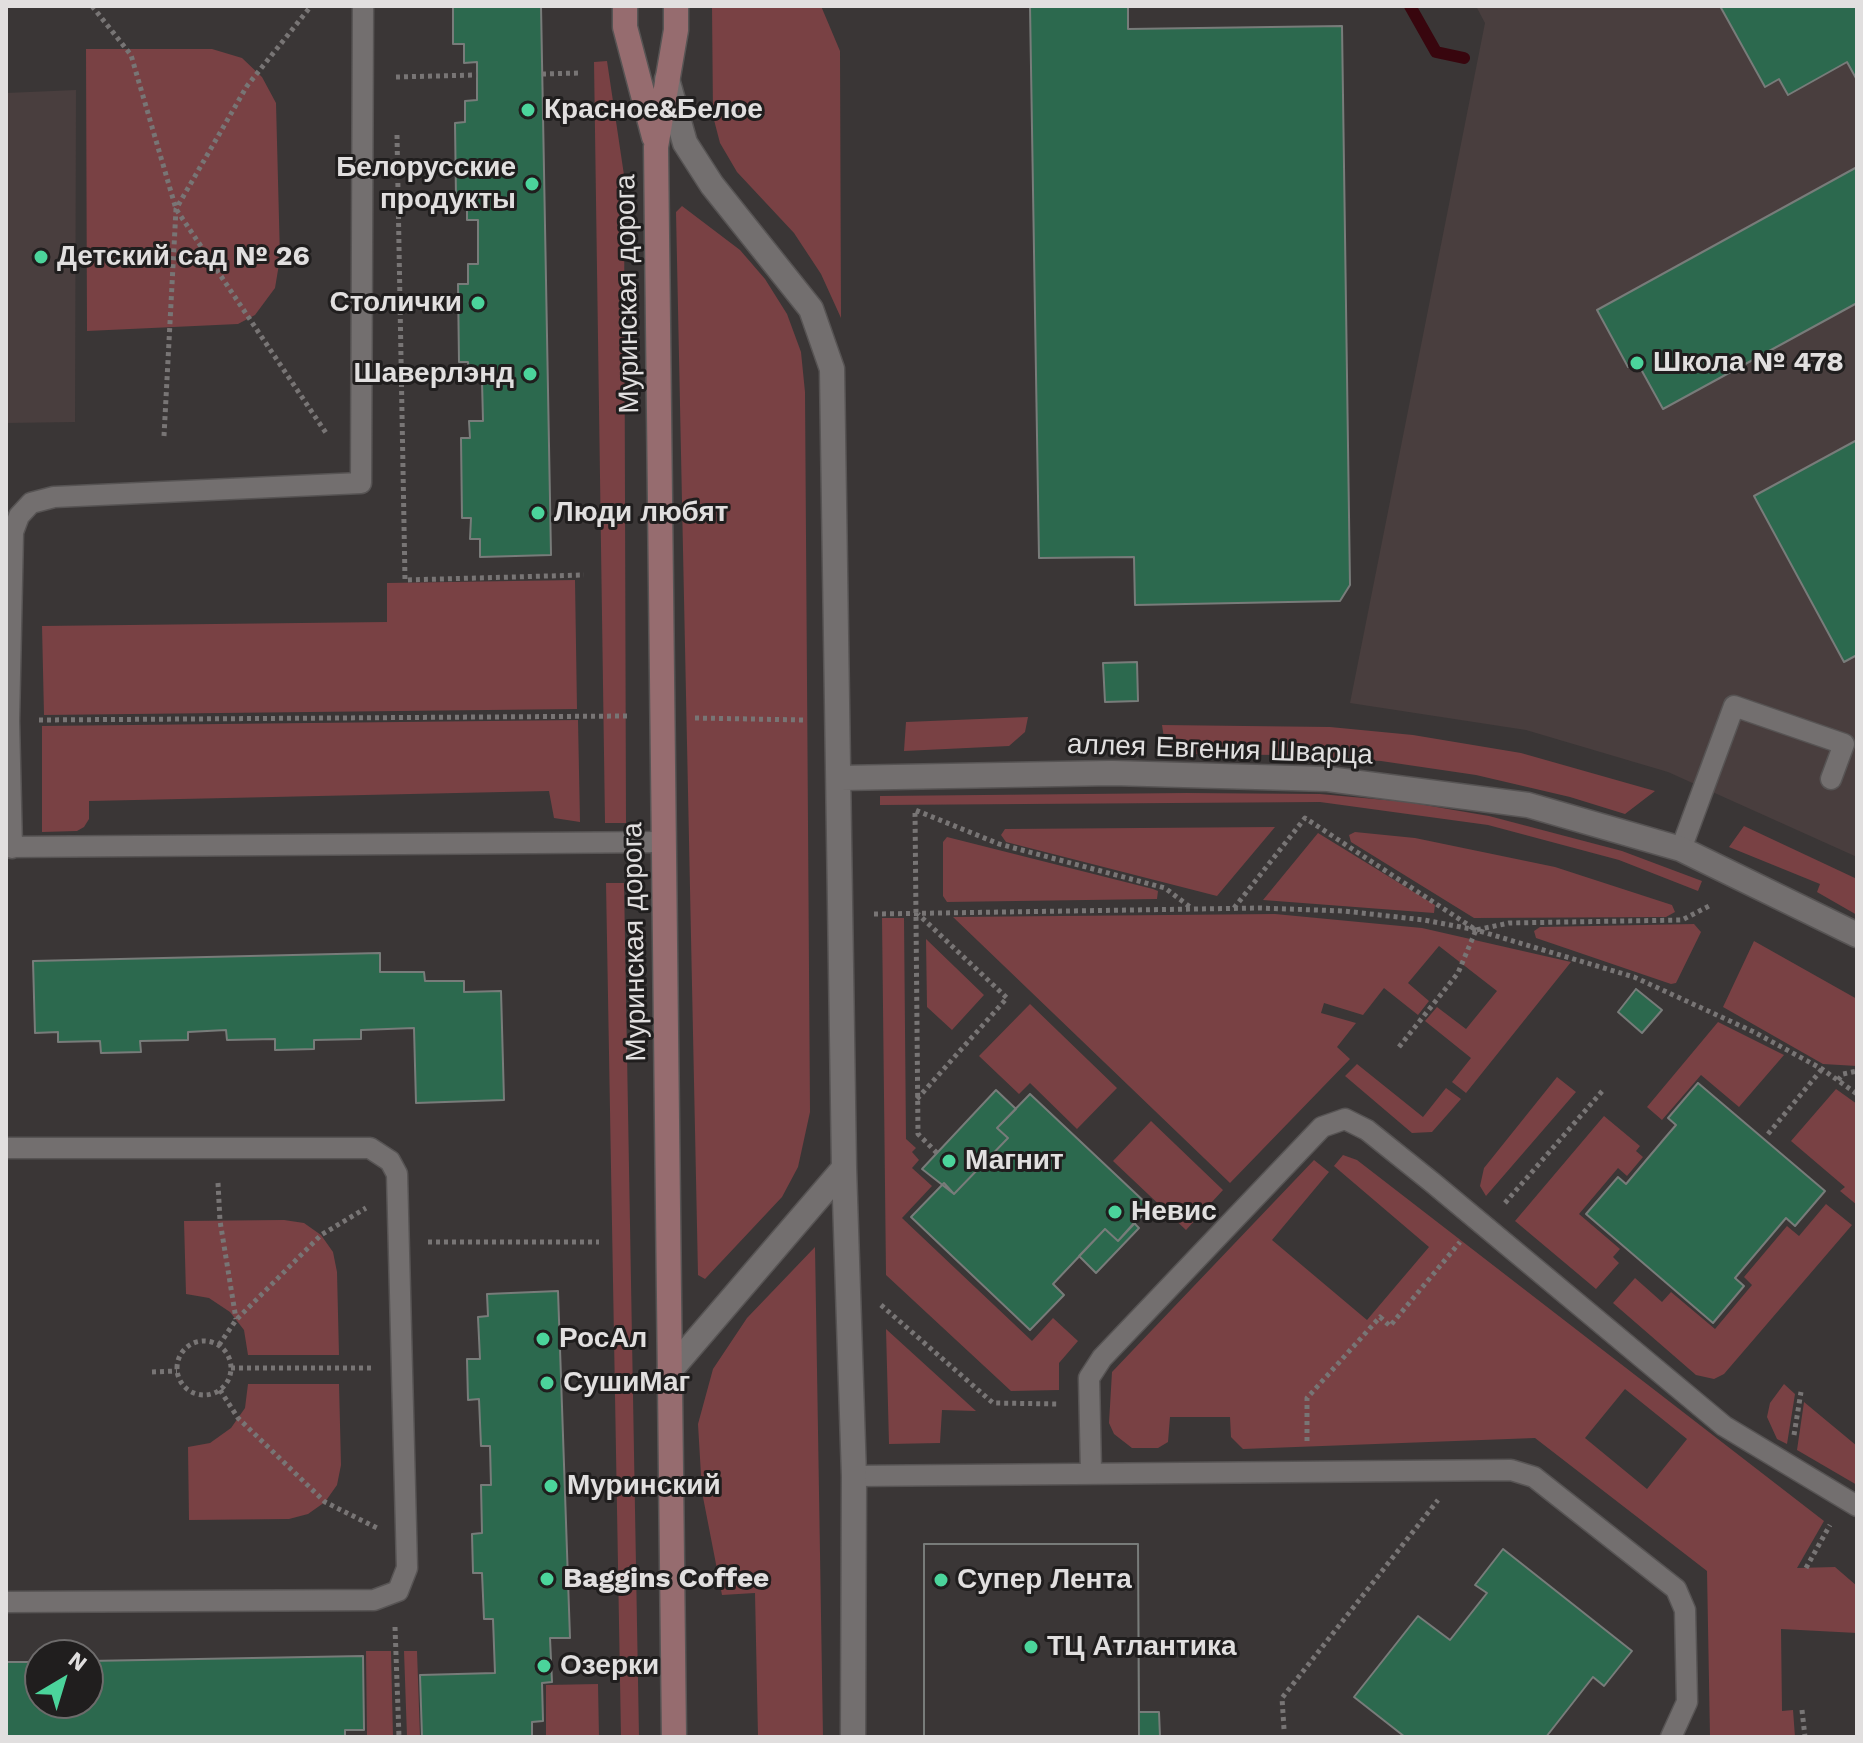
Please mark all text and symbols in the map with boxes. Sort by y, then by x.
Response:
place label: Красное&Белое [544,93,763,127]
marker: Красное&Белое [519,101,537,119]
place label: Белорусские продукты [336,151,516,217]
street label: Муринская дорога [609,174,647,414]
marker: Белорусские продукты [523,175,541,193]
place label: Детский сад № 26 [57,240,310,274]
marker: Детский сад № 26 [32,248,50,266]
place label: Столички [330,286,462,320]
marker: Столички [469,294,487,312]
place label: Школа № 478 [1653,346,1844,380]
marker: Школа № 478 [1628,354,1646,372]
place label: Шаверлэнд [354,357,514,391]
marker: Шаверлэнд [521,365,539,383]
place label: Люди любят [554,496,728,530]
marker: Люди любят [529,504,547,522]
street label: аллея Евгения Шварца [1066,728,1374,772]
street label: Муринская дорога [616,822,654,1062]
place label: Магнит [965,1144,1064,1178]
marker: Магнит [940,1152,958,1170]
place label: Невис [1131,1195,1217,1229]
marker: Невис [1106,1203,1124,1221]
place label: РосАл [559,1322,647,1356]
marker: РосАл [534,1330,552,1348]
place label: СушиМаг [563,1366,690,1400]
marker: СушиМаг [538,1374,556,1392]
place label: Муринский [567,1469,721,1503]
marker: Муринский [542,1477,560,1495]
place label: Baggins Coffee [563,1562,769,1596]
place label: Супер Лента [957,1563,1132,1597]
marker: Baggins Coffee [538,1570,556,1588]
marker: Супер Лента [932,1571,950,1589]
place label: ТЦ Атлантика [1047,1630,1237,1664]
marker: ТЦ Атлантика [1022,1638,1040,1656]
north arrow [24,1639,104,1719]
text: N [64,1646,92,1676]
place label: Озерки [560,1649,659,1683]
marker: Озерки [535,1657,553,1675]

